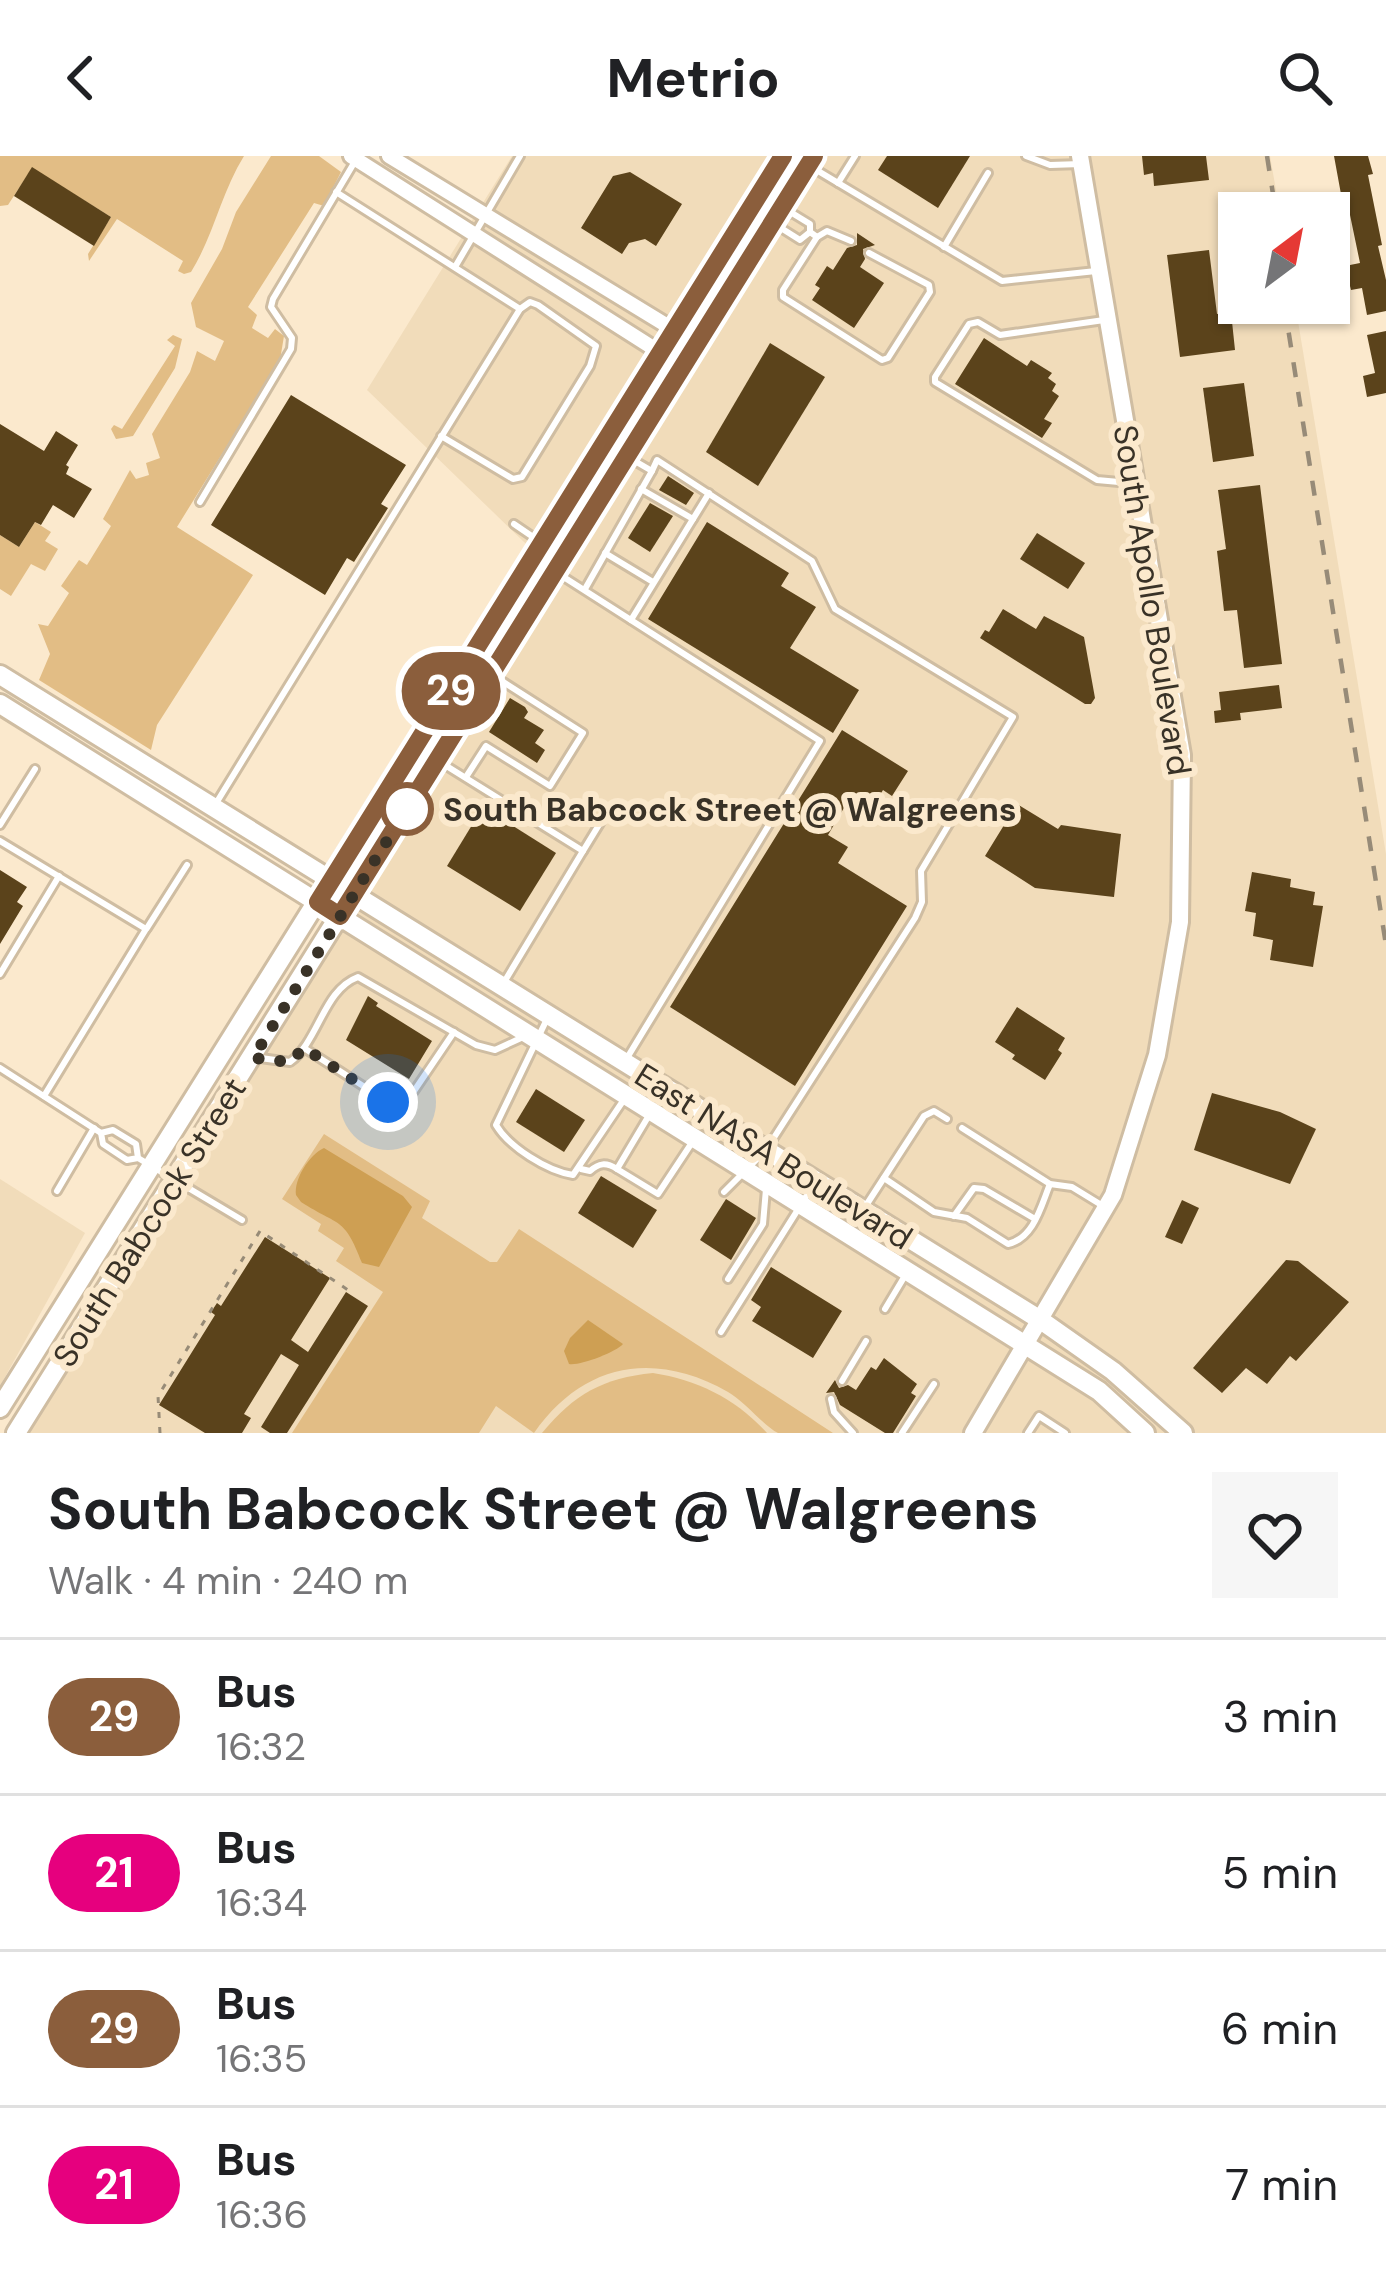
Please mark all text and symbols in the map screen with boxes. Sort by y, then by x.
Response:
text: Metrio [606,43,780,114]
icon: back [48,45,114,111]
icon: search [1272,45,1338,111]
north arrow [1218,192,1350,324]
map controls [1218,192,1350,324]
street label: South Apollo Boulevard [1104,422,1201,778]
line badge: 29 [397,652,505,730]
text: 29 [426,663,476,718]
marker: South Babcock Street @ Walgreens [382,784,432,834]
place label: South Babcock Street @ Walgreens [443,788,1016,831]
street label: East NASA Boulevard [627,1054,921,1259]
street label: South Babcock Street [43,1070,256,1375]
your location [358,1072,418,1132]
text: South Babcock Street @ Walgreens [48,1472,1039,1547]
button: heart [1212,1472,1338,1598]
text: Walk · 4 min · 240 m [48,1555,408,1606]
text: Bus [216,1662,296,1721]
text: 3 min [1223,1687,1338,1746]
text: 29 [89,1689,139,1744]
text: 16:32 [216,1721,306,1772]
text: Bus [216,1818,296,1877]
text: 5 min [1222,1843,1338,1902]
text: 21 [94,1845,134,1900]
text: 16:34 [216,1877,307,1928]
text: Bus [216,1974,296,2033]
text: 6 min [1221,1999,1338,2058]
text: 29 [89,2001,139,2056]
text: 16:35 [216,2033,307,2084]
text: Bus [216,2130,296,2189]
text: 7 min [1225,2155,1338,2214]
text: 21 [94,2157,134,2212]
text: 16:36 [216,2189,308,2240]

